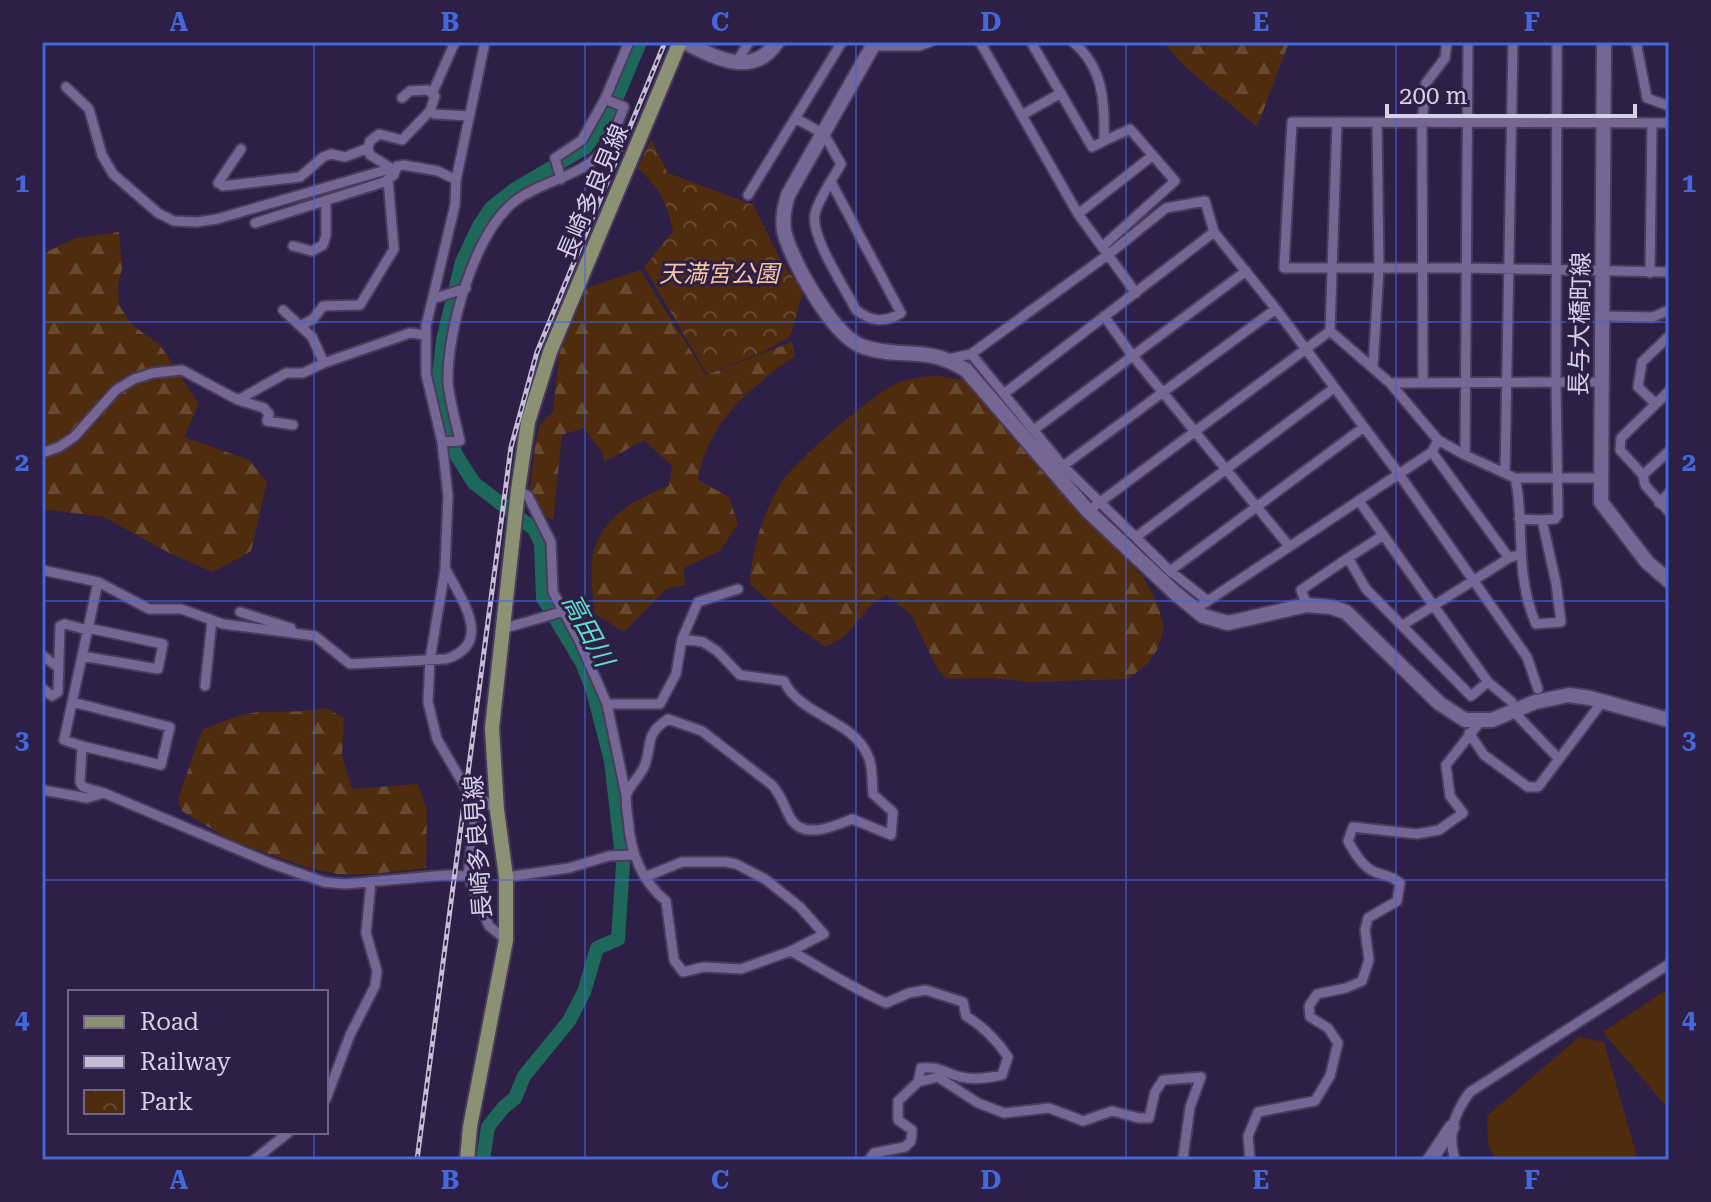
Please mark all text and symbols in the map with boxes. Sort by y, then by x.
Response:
text: A [170,7,189,37]
text: B [441,7,459,37]
text: C [711,7,729,37]
text: D [981,7,1001,37]
text: E [1253,7,1269,37]
text: F [1524,7,1540,37]
scale bar [1387,68,1635,118]
text: 200 m [1399,82,1467,110]
street label: 長崎多良見線 [552,120,634,264]
text: 1 [15,168,29,198]
text: 1 [1682,168,1696,198]
street label: 長与大橋町線 [1565,252,1595,396]
park label: 天満宮公園 [659,260,782,288]
text: 2 [15,447,29,477]
text: 2 [1682,447,1696,477]
water label: 高田川 [556,589,621,674]
text: 3 [15,725,29,755]
text: 3 [1682,725,1696,755]
street label: 長崎多良見線 [459,774,497,920]
legend [68,990,328,1134]
text: 4 [15,1004,30,1034]
text: 4 [1682,1004,1697,1034]
text: Road [140,1008,199,1036]
text: Railway [140,1048,231,1076]
text: Park [140,1088,193,1116]
text: A [170,1165,189,1195]
text: B [441,1165,459,1195]
text: C [711,1165,729,1195]
text: D [981,1165,1001,1195]
text: E [1253,1165,1269,1195]
text: F [1524,1165,1540,1195]

